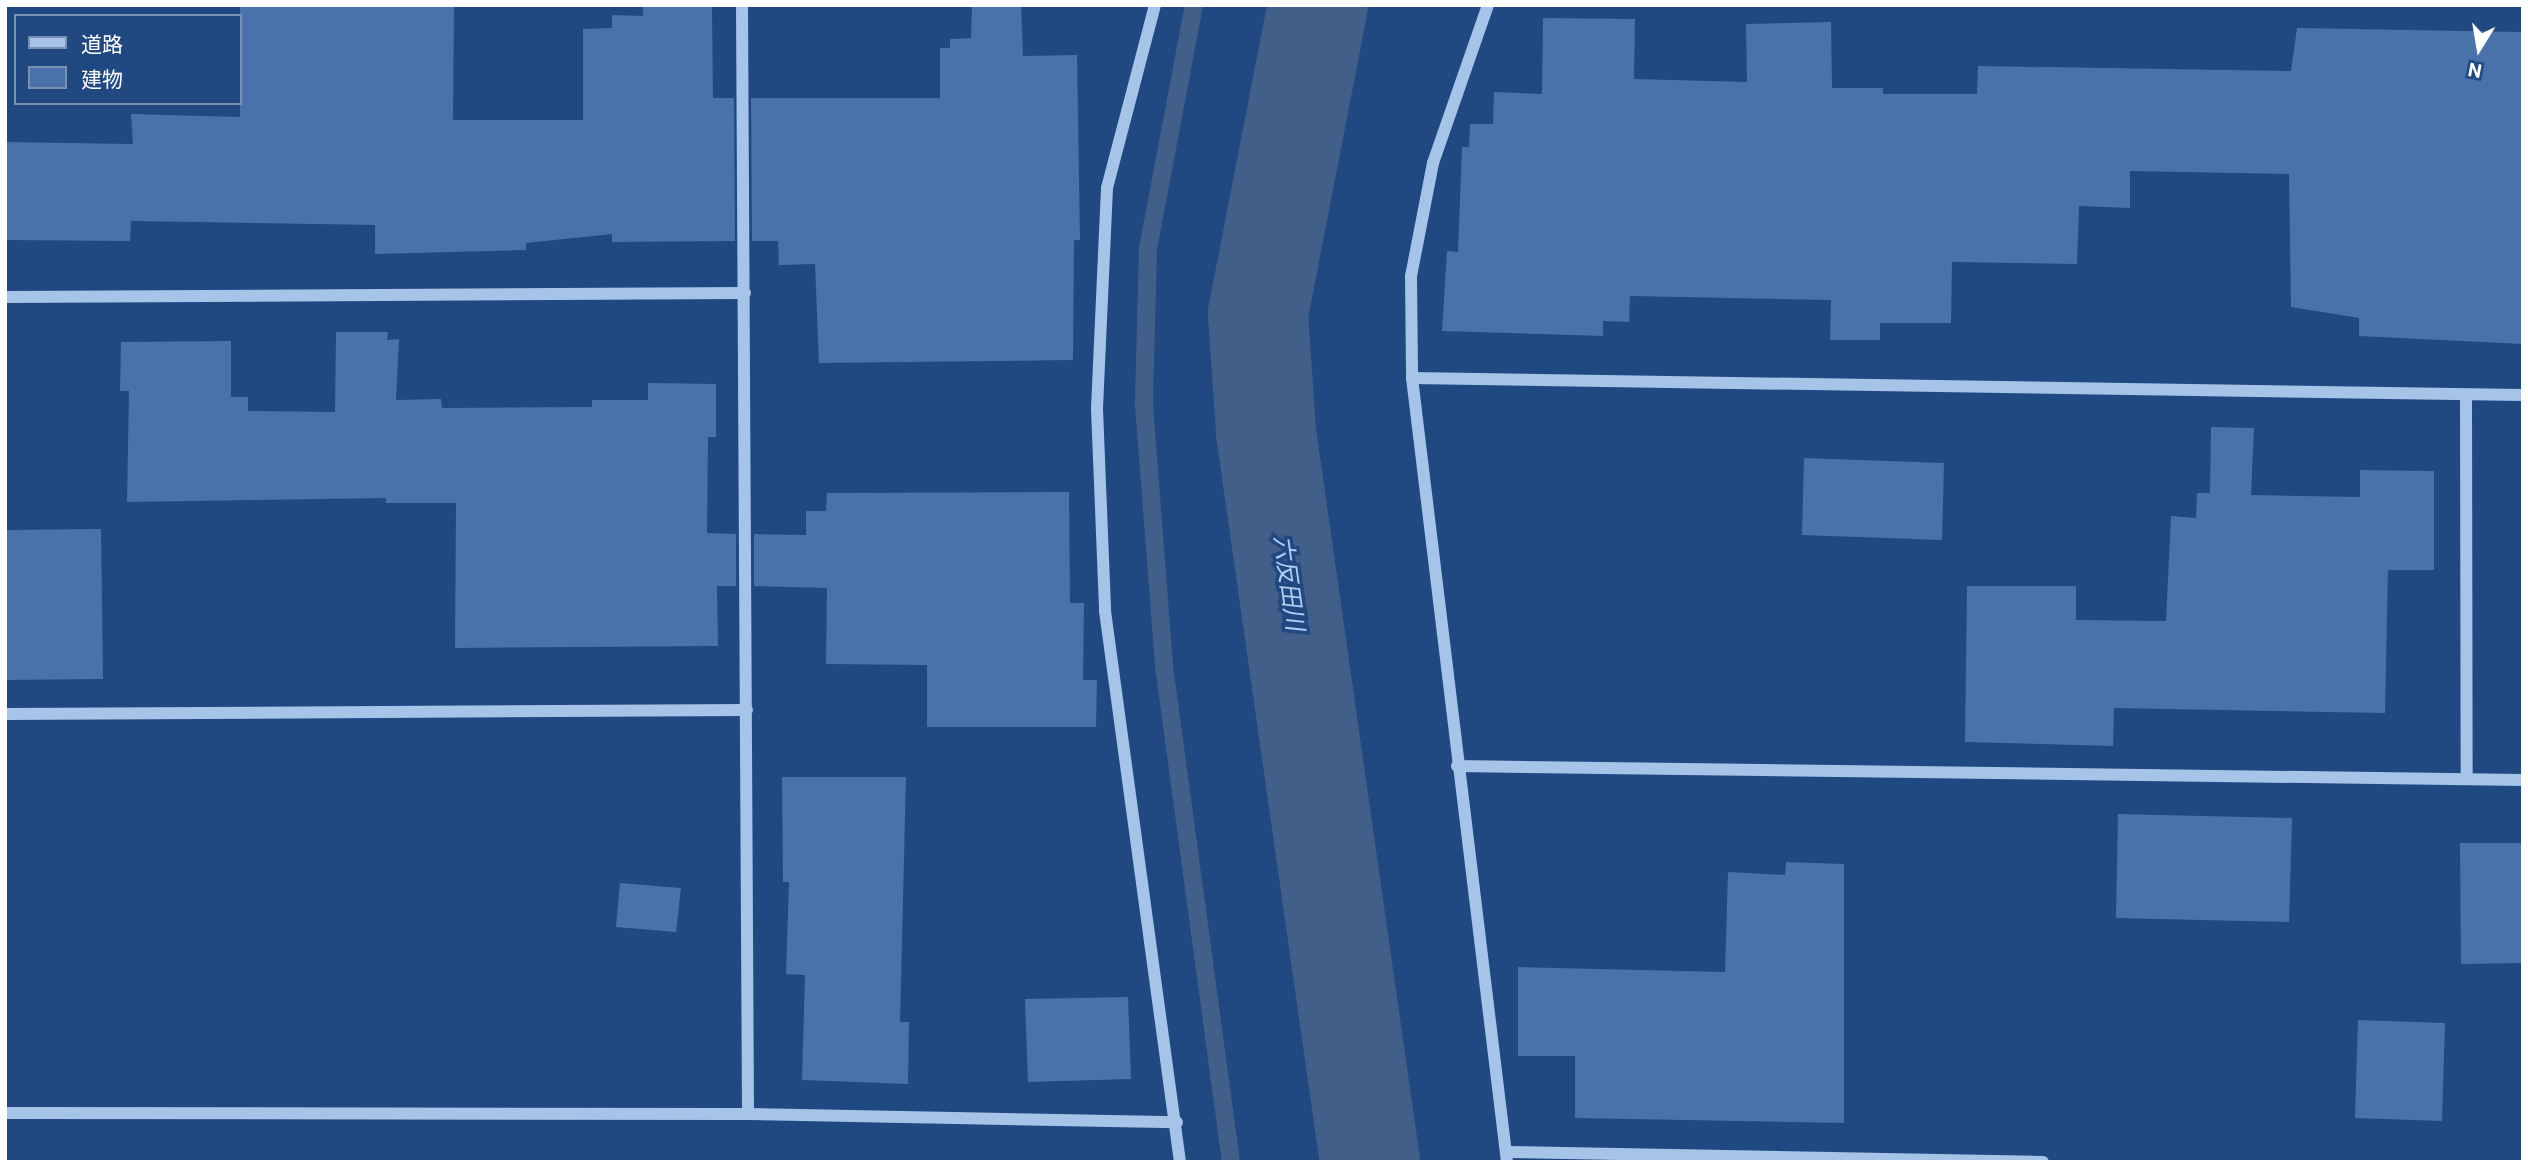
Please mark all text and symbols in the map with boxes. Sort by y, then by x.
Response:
legend [14,14,242,105]
north arrow [2444,14,2514,84]
text: 道路 [81,33,123,57]
text: N [2466,58,2484,83]
text: 建物 [81,68,123,92]
water label: 六反田川 [1267,533,1309,633]

